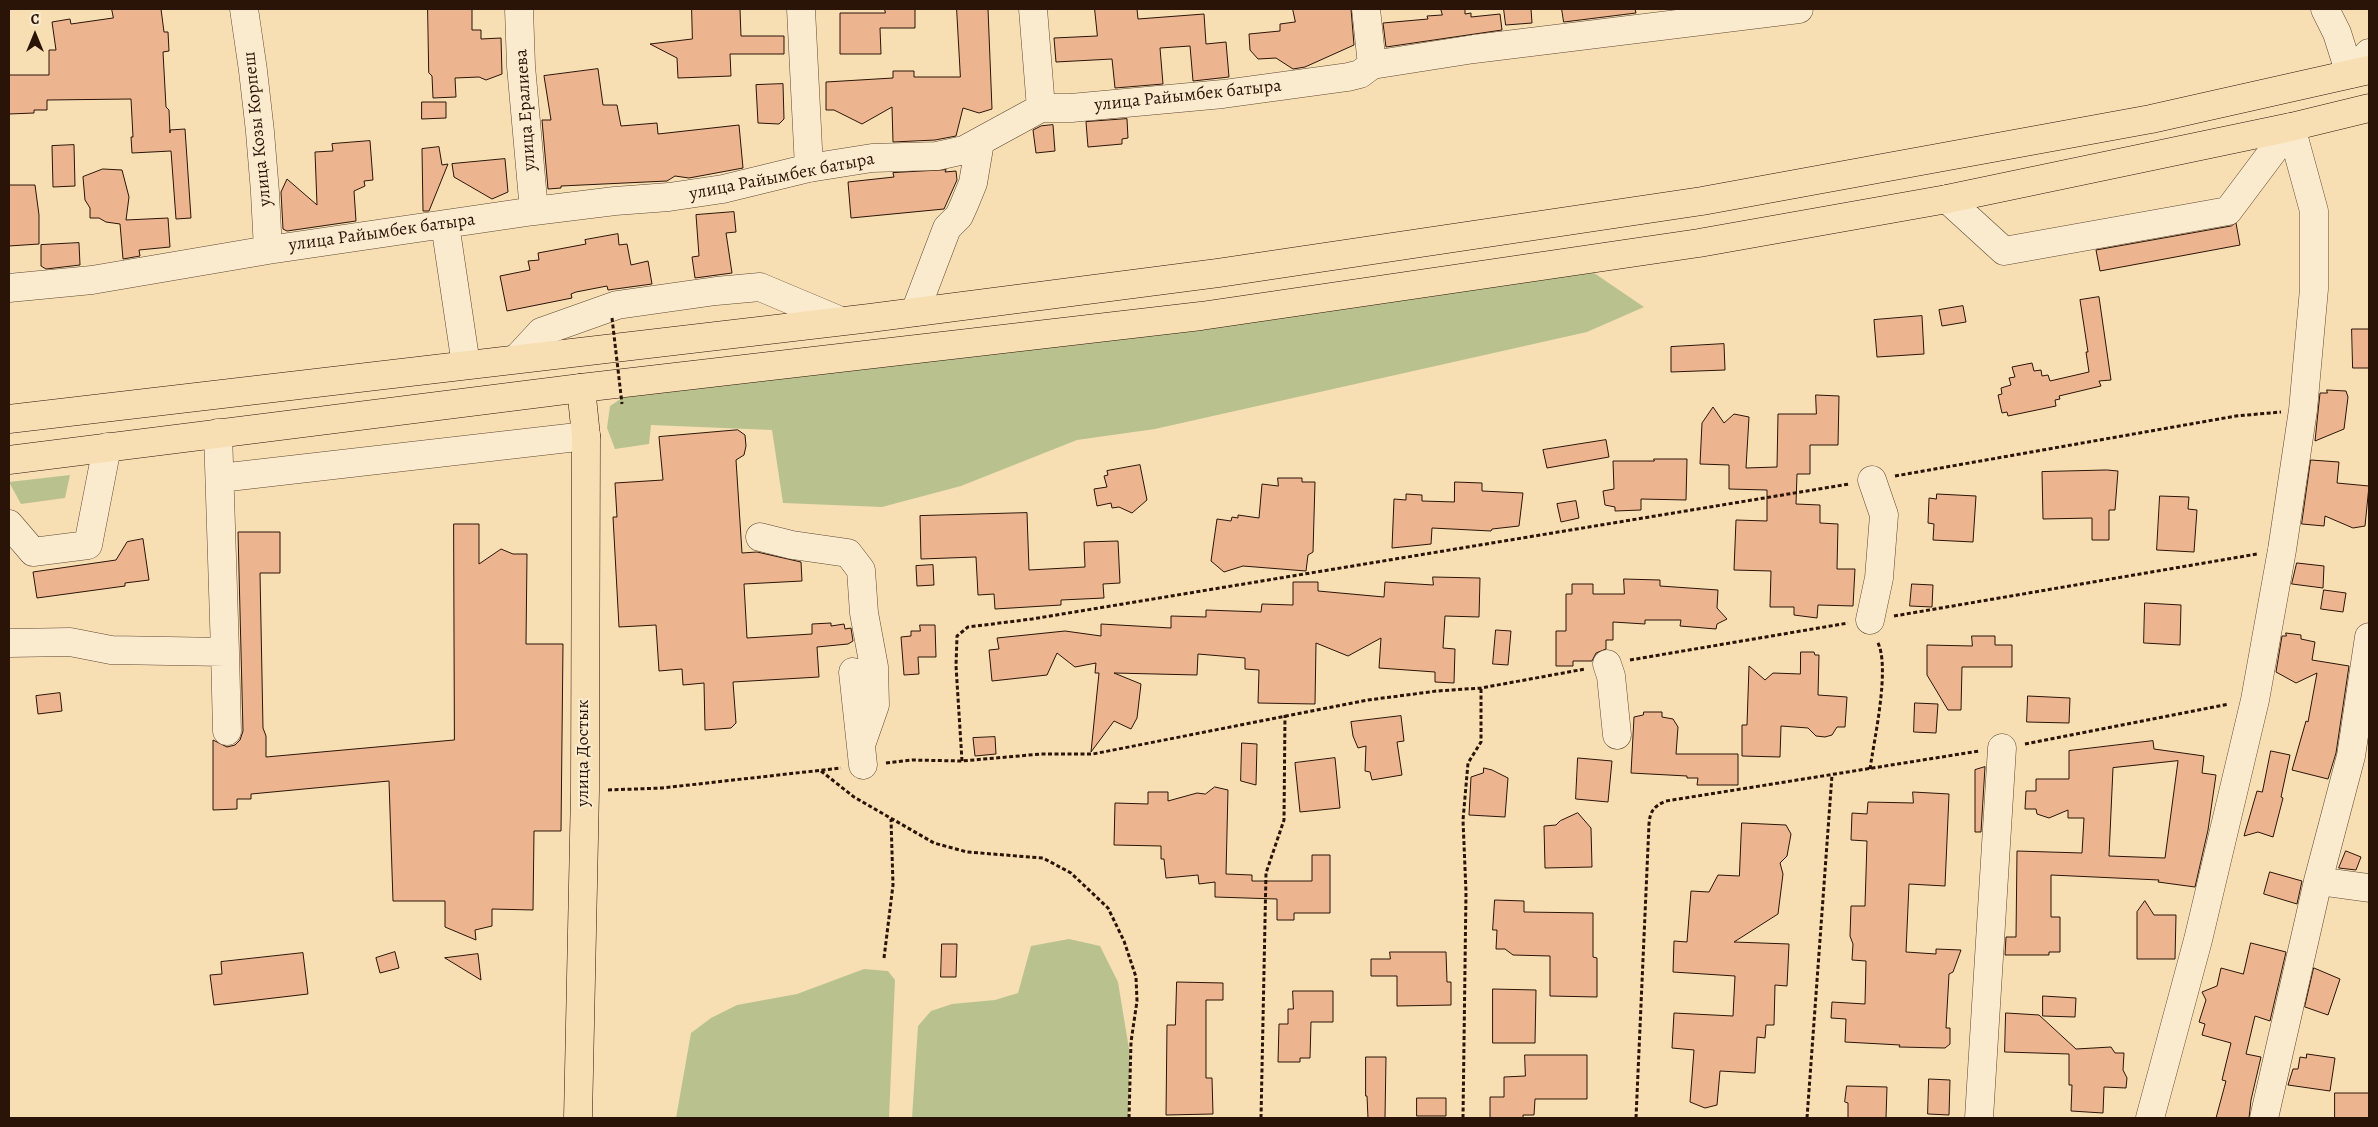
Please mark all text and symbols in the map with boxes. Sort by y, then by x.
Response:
north arrow [10,10,60,60]
text: С [31,10,39,29]
street label: улица Ералиева [511,48,541,172]
street label: улица Козы Корпеш [239,51,277,207]
street label: улица Райымбек батыра [1093,75,1283,117]
street label: улица Райымбек батыра [688,148,876,206]
street label: улица Райымбек батыра [287,209,477,257]
street label: улица Достык [573,699,595,807]

